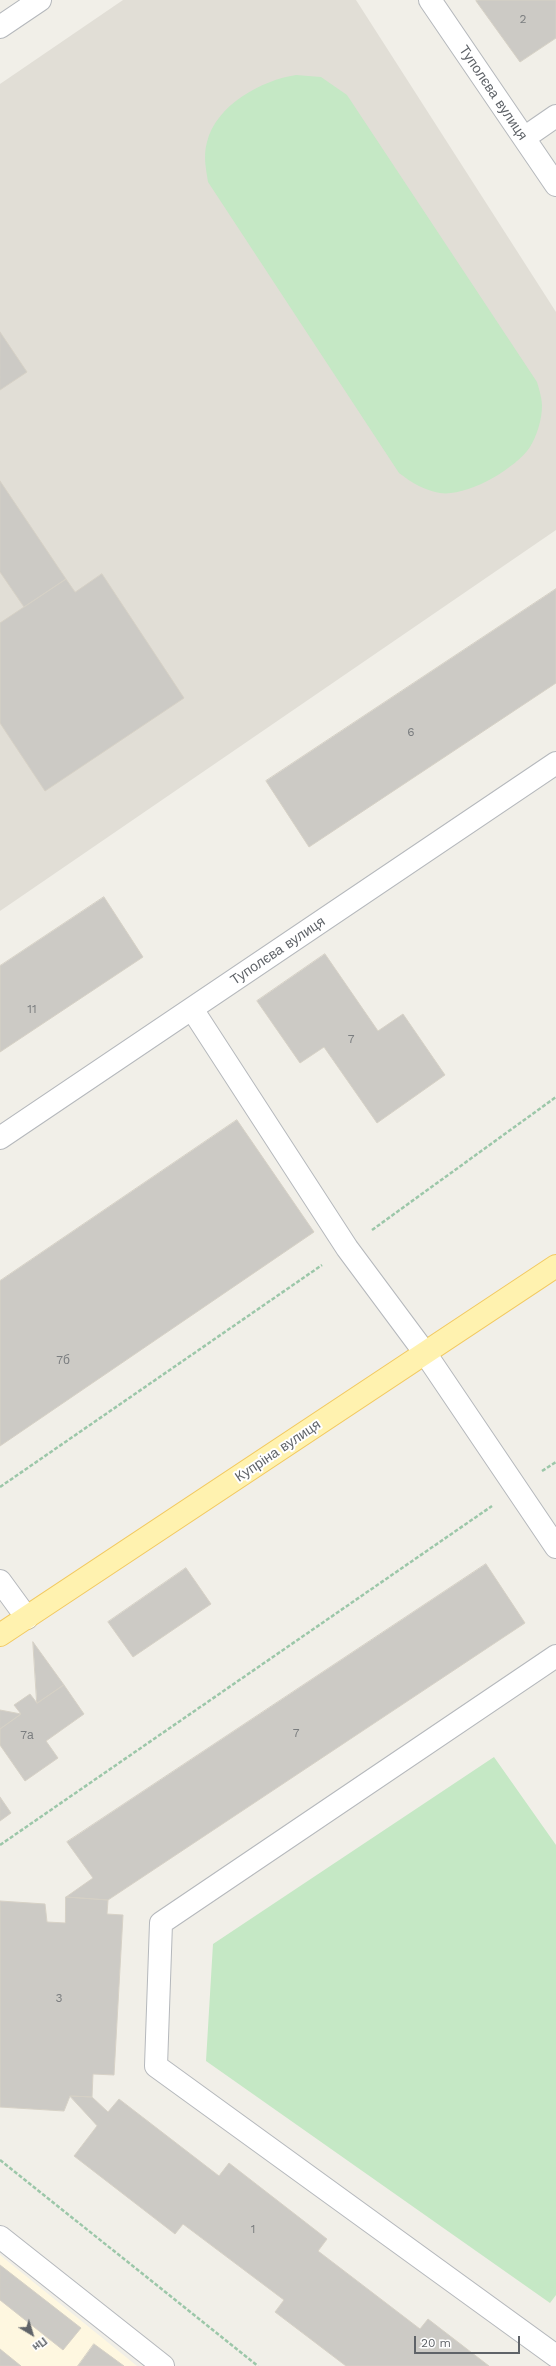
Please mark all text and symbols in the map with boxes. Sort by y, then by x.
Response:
house number: 2 [520,12,526,26]
street label: Туполєва вулиця [455,43,531,143]
house number: 6 [407,725,415,739]
street label: Туполєва вулиця [228,913,328,989]
house number: 11 [27,1002,37,1016]
house number: 7 [348,1032,354,1046]
house number: 7б [56,1353,70,1367]
street label: Купріна вулиця [232,1416,324,1486]
house number: 7 [293,1726,299,1740]
house number: 7а [20,1728,34,1742]
house number: 3 [56,1991,62,2005]
house number: 1 [251,2222,255,2236]
north arrow [12,2314,52,2354]
scale bar [416,2328,522,2354]
text: Пн [30,2334,49,2353]
text: 20 m [421,2336,451,2350]

